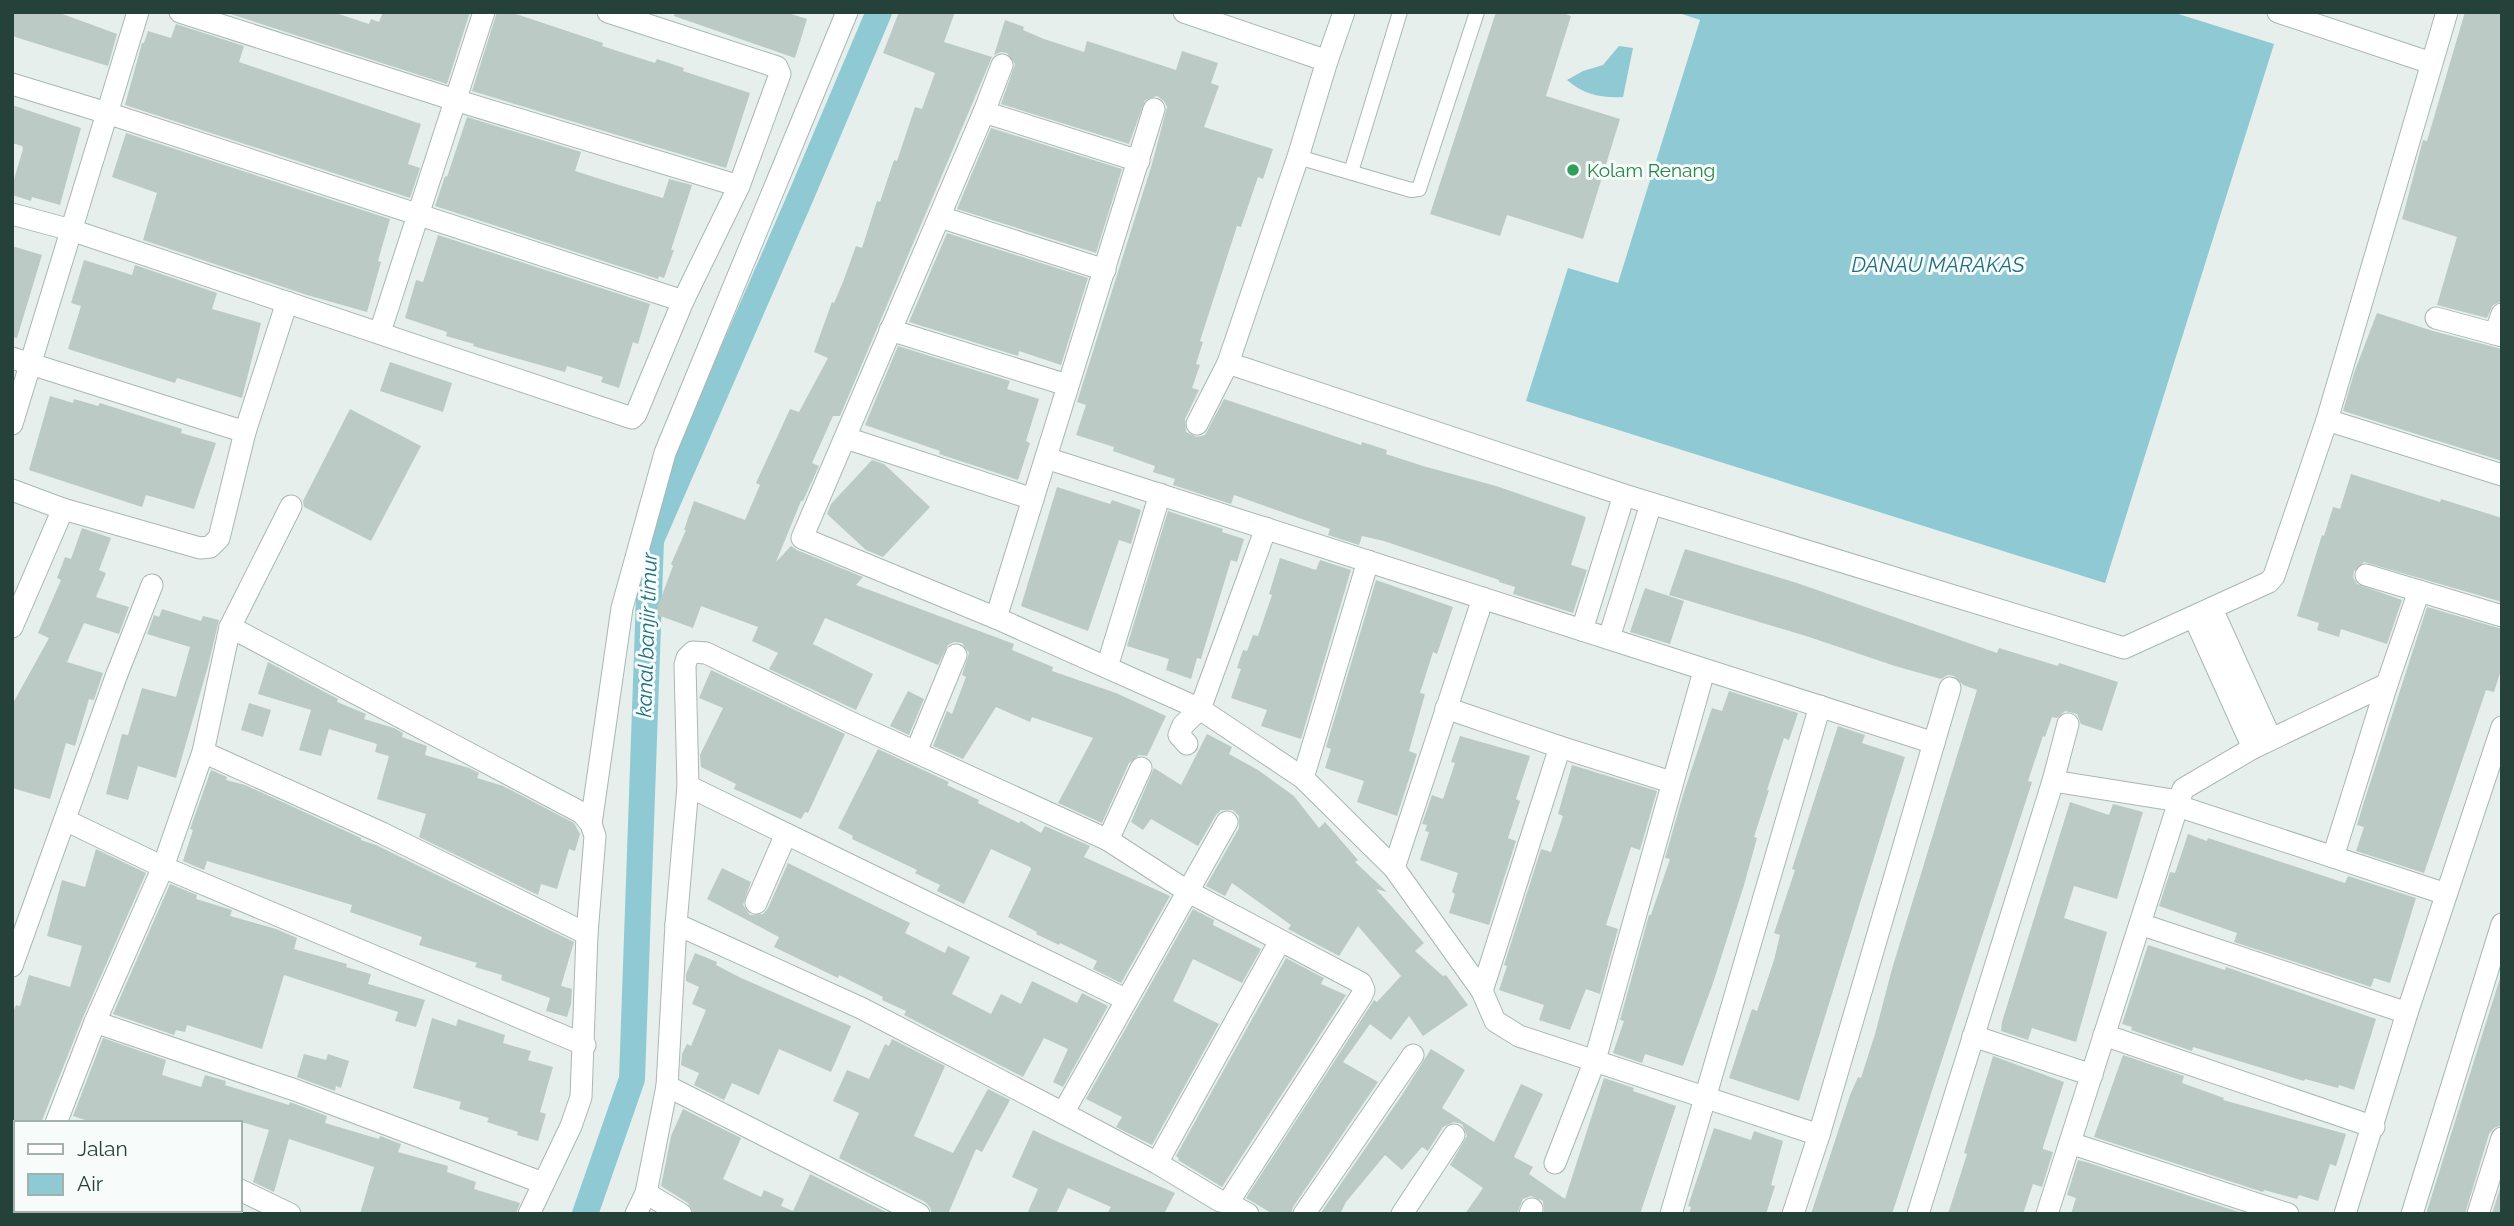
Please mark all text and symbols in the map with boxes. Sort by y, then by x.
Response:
place label: Kolam Renang [1587,159,1715,181]
marker: Kolam Renang [1565,162,1581,178]
water label: DANAU MARAKAS [1851,252,2025,277]
water label: kanal banjir timur [631,551,662,718]
legend [14,1121,242,1212]
text: Jalan [77,1136,128,1161]
text: Air [77,1171,104,1196]

